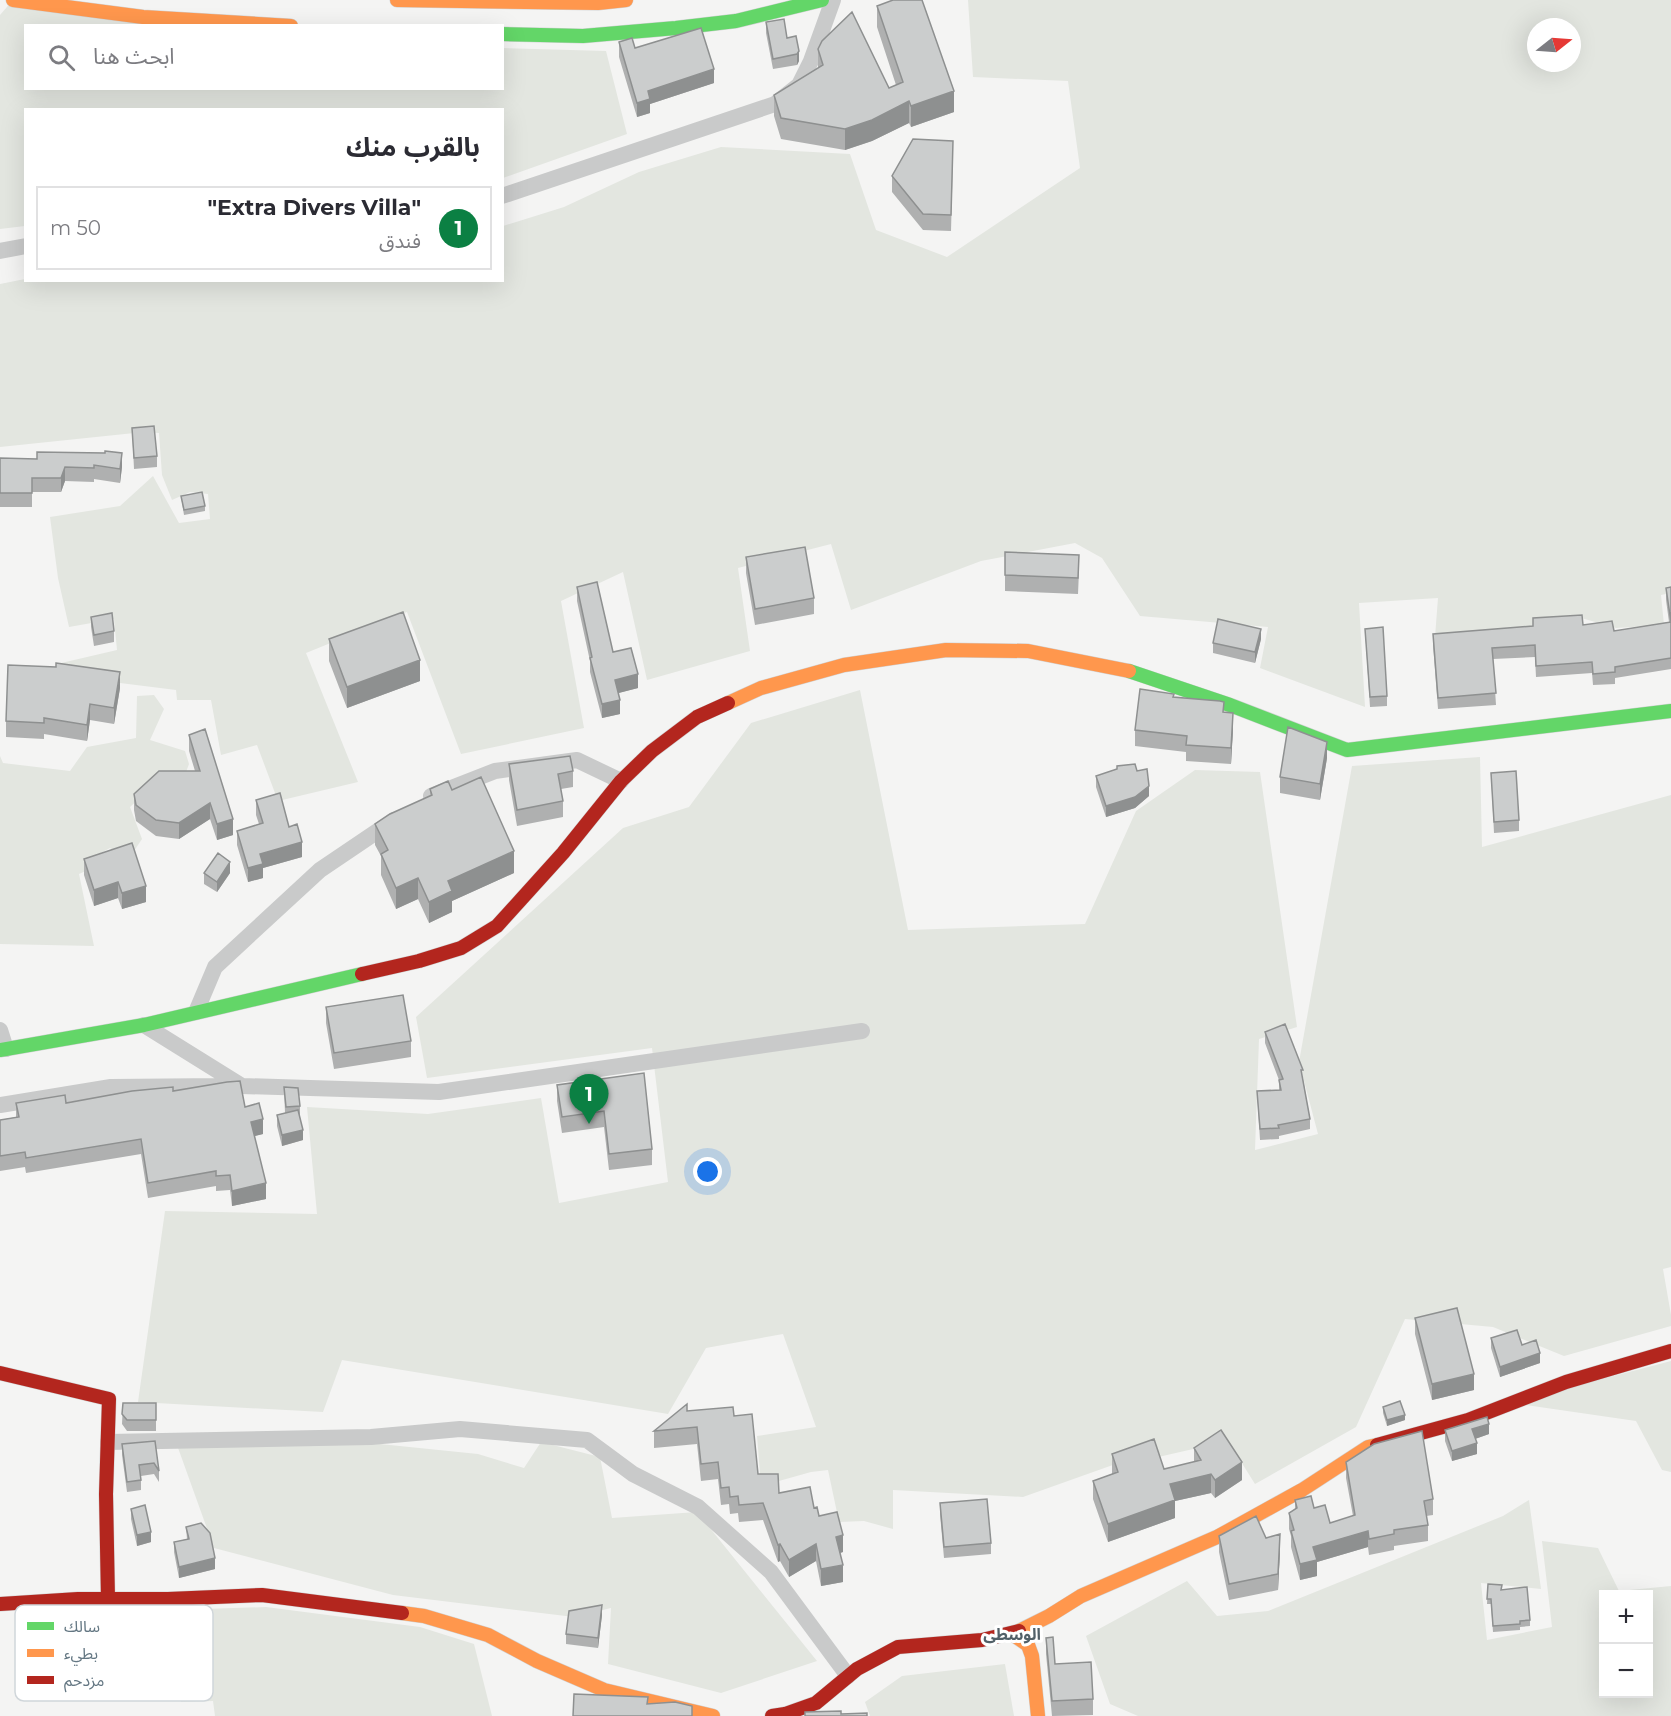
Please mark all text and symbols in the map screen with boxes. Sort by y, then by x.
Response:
north arrow [1527,18,1581,72]
search box [24,24,504,90]
icon: search [45,41,78,74]
text: ابحث هنا [93,43,175,70]
text: بالقرب منك [346,131,480,163]
text: "Extra Divers Villa" [207,194,421,221]
text: 50 m [50,216,101,240]
text: 1 [455,216,462,240]
text: فندق [379,229,421,253]
pin: 1 [570,1074,608,1124]
your location [693,1157,722,1186]
map controls [1599,1590,1653,1698]
button: + [1599,1590,1653,1644]
legend [15,1605,213,1701]
text: سالك [64,1617,100,1636]
district label: الوسطى [983,1625,1041,1644]
text: بطيء [64,1644,98,1666]
button: − [1599,1644,1653,1698]
text: مزدحم [64,1671,104,1693]

